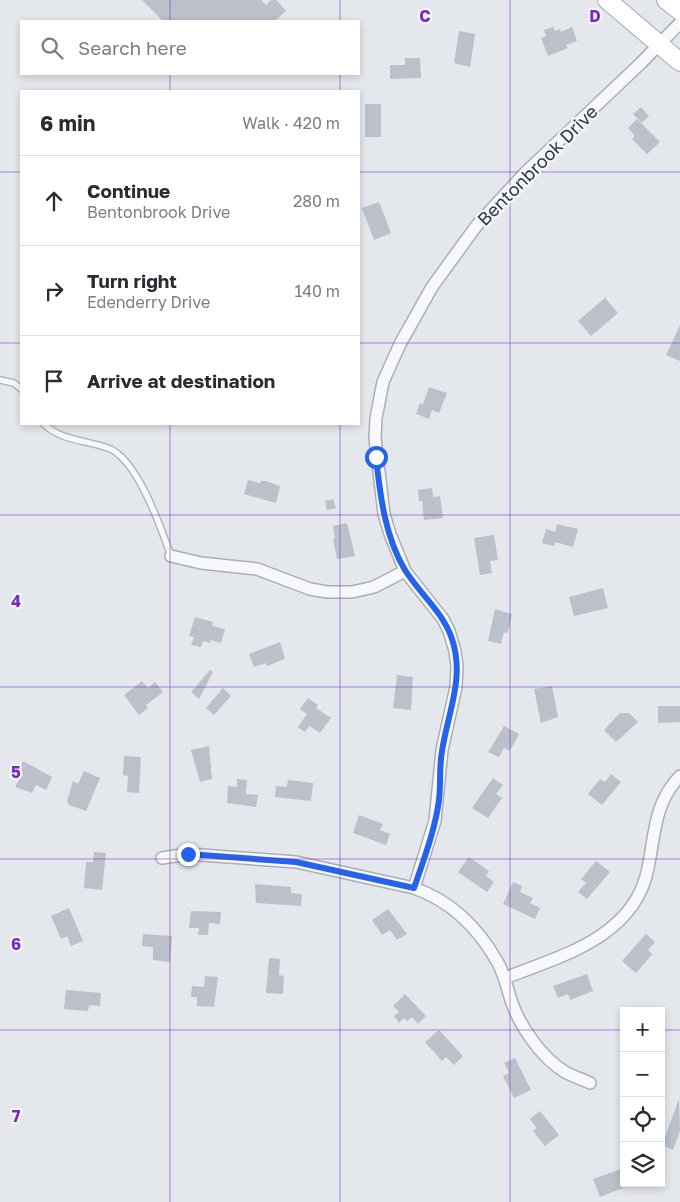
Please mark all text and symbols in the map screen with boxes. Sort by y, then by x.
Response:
text: C [419,6,431,26]
text: D [589,6,601,26]
search box [20,20,360,75]
icon: search [38,34,66,62]
text: Search here [78,36,187,59]
street label: Bentonbrook Drive [472,100,602,230]
text: 6 min [40,110,95,136]
text: Walk · 420 m [242,113,340,133]
text: Continue [87,179,170,202]
icon: ahead [40,187,68,215]
text: 280 m [293,191,340,211]
text: Bentonbrook Drive [87,202,230,222]
text: Turn right [87,269,177,292]
icon: right [40,277,68,305]
text: 140 m [294,281,340,301]
text: Edenderry Drive [87,292,210,312]
icon: arrive [40,367,68,395]
text: Arrive at destination [87,369,275,392]
route start [365,446,388,469]
text: 4 [11,591,21,611]
text: 5 [11,762,21,782]
route end [177,843,200,866]
text: 6 [11,934,21,954]
map controls [620,1007,665,1187]
button: + [620,1007,665,1052]
button: − [620,1052,665,1097]
button: locate [620,1097,665,1142]
text: 7 [12,1106,21,1126]
button: layers [620,1142,665,1187]

